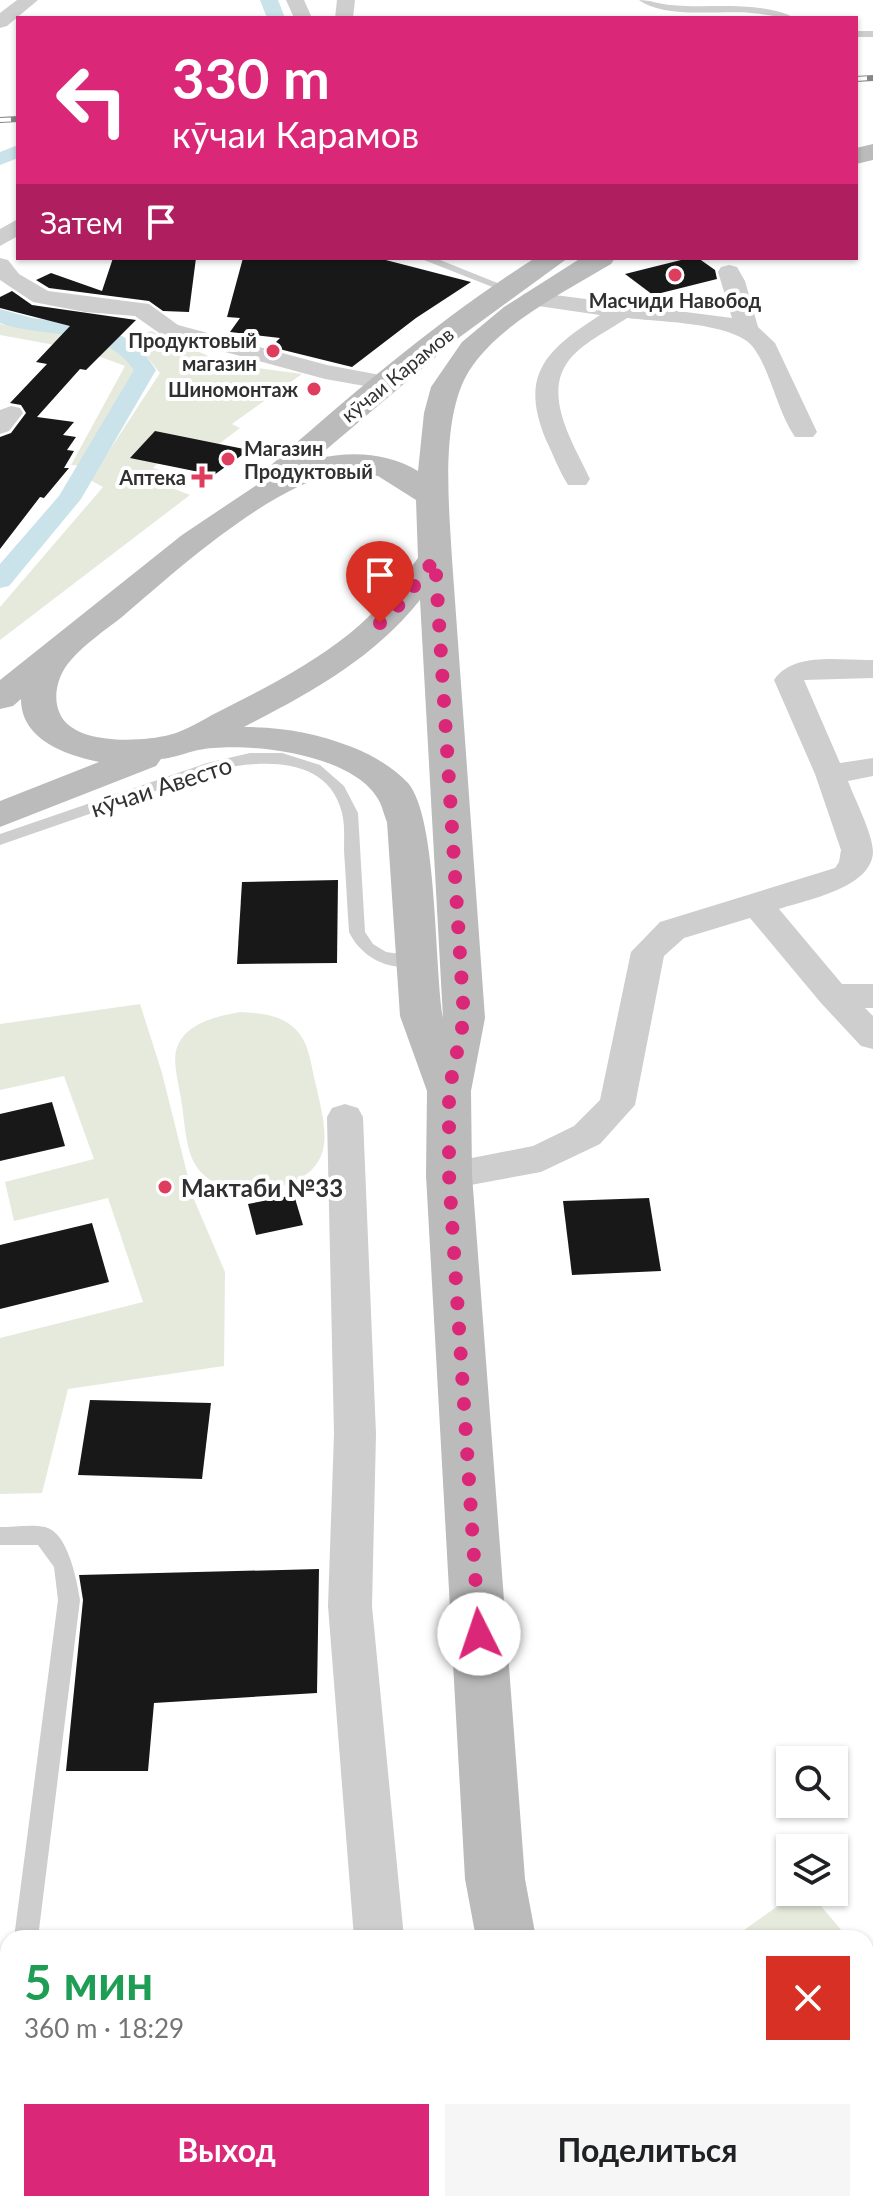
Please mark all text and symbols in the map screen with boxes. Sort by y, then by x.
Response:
text: 330 m [172,44,330,111]
icon: left [40,48,144,152]
text: кӯчаи Карамов [172,112,419,156]
icon: arrive [139,200,183,244]
text: Затем [40,204,123,240]
marker: Масчиди Навобод [666,266,684,284]
place label: Масчиди Навобод [589,288,762,312]
street label: кӯчаи Карамов [336,321,458,427]
place label: Продуктовый магазин [128,328,257,375]
marker: Продуктовый магазин [264,342,282,360]
place label: Шиномонтаж [168,377,299,401]
marker: Шиномонтаж [305,380,323,398]
place label: Магазин Продуктовый [244,436,373,483]
marker: Магазин Продуктовый [219,450,237,468]
place label: Аптека [118,465,186,489]
marker: Аптека [193,468,211,486]
pin [346,541,414,623]
icon: arrive [358,553,402,597]
street label: кӯчаи Авесто [87,750,235,822]
place label: Мактаби №33 [181,1173,343,1202]
marker: Мактаби №33 [156,1178,174,1196]
position arrow [437,1592,521,1676]
map controls [776,1746,848,1906]
button: search [776,1746,848,1818]
button: layers [776,1834,848,1906]
text: 5 мин [24,1953,153,2010]
button: close [766,1956,850,2040]
text: 360 m · 18:29 [24,2012,184,2044]
button: Выход [24,2104,429,2196]
button: Поделиться [445,2104,850,2196]

